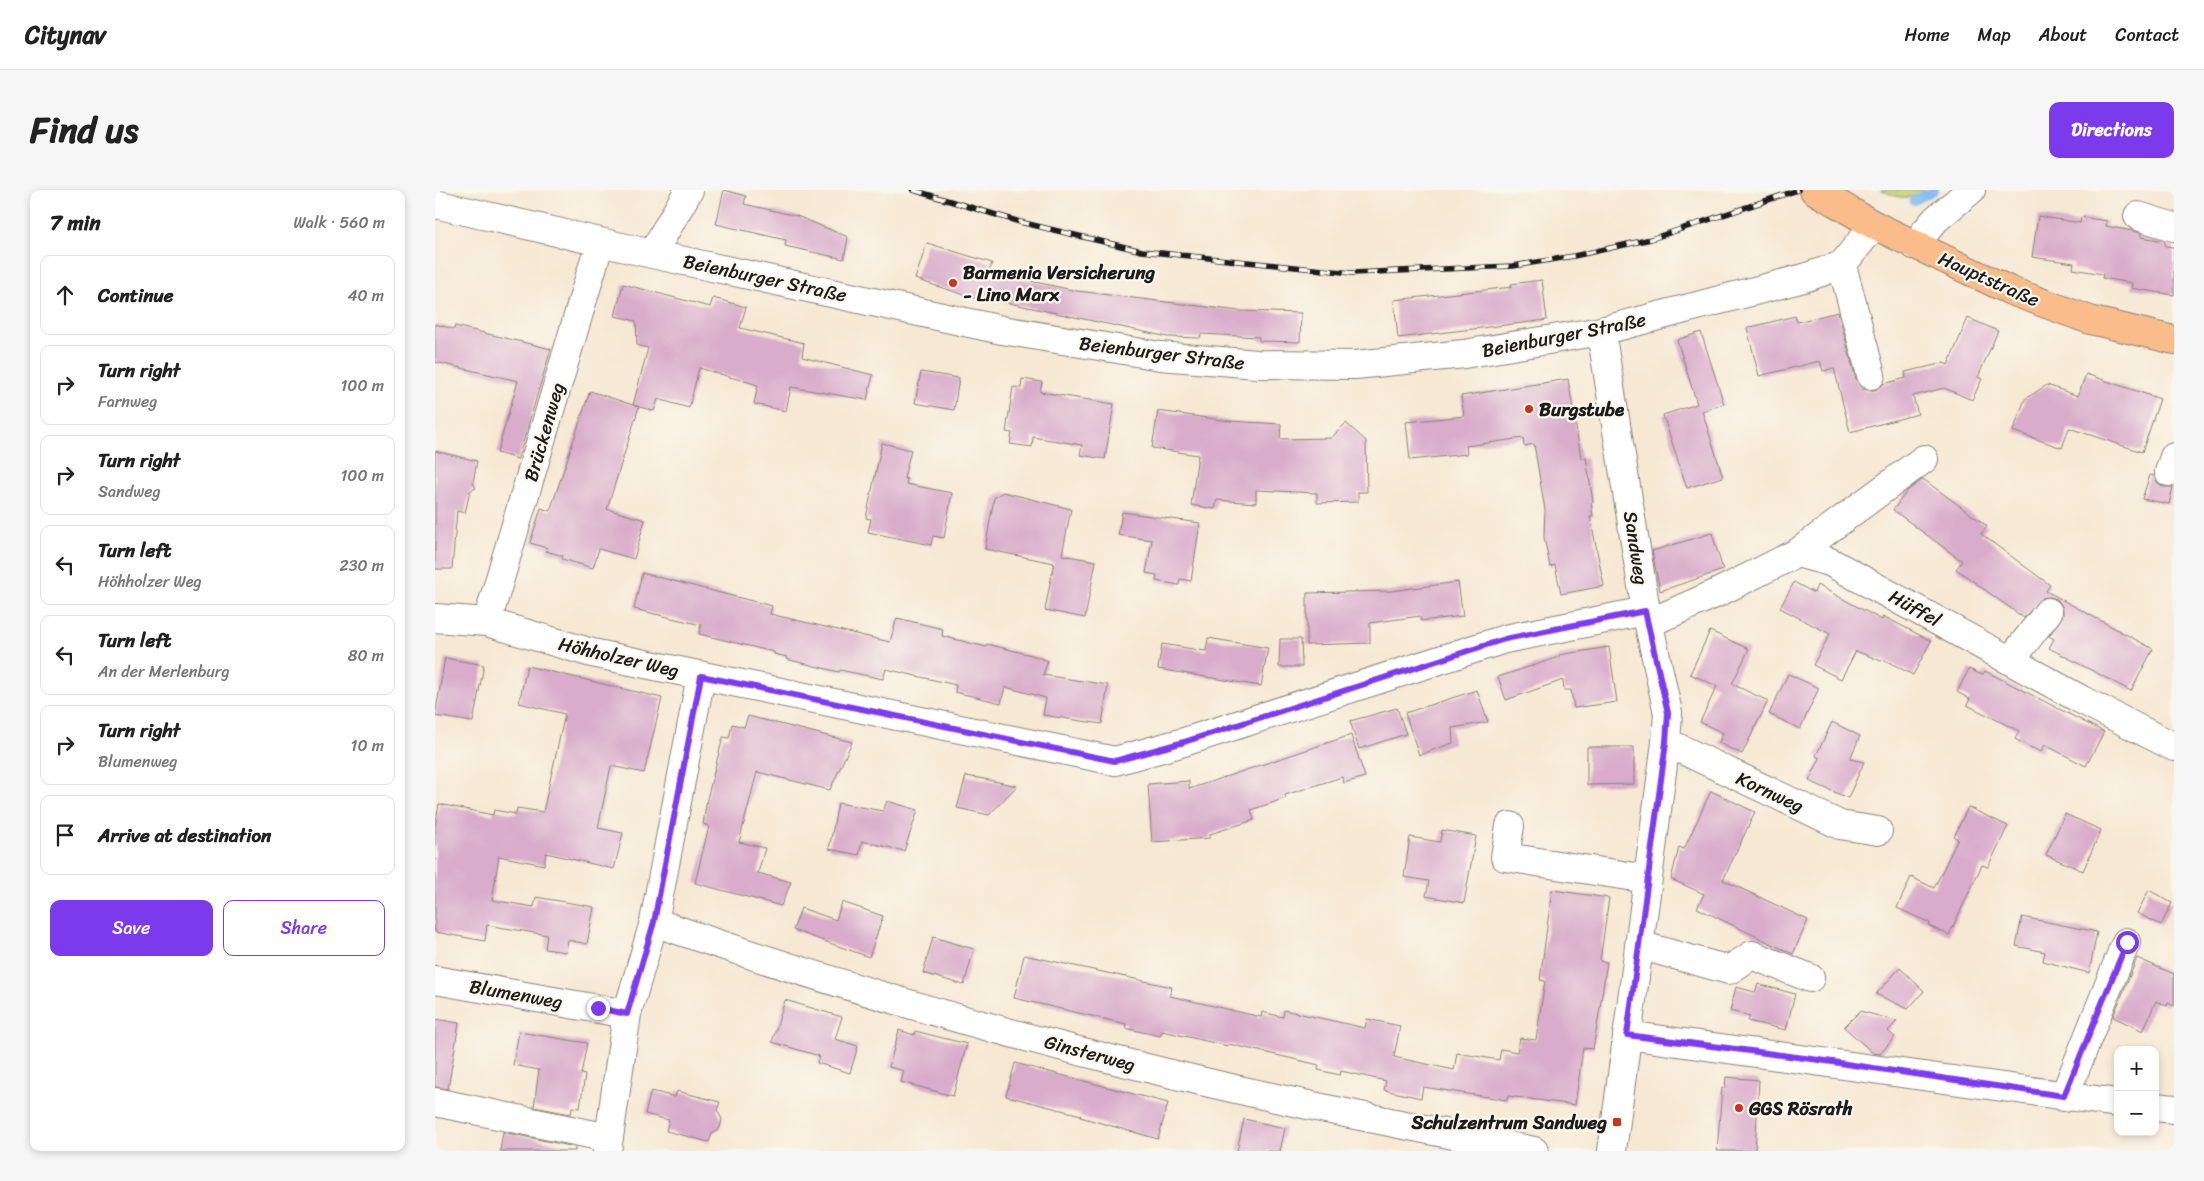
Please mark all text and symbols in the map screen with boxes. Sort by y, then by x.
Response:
text: Citynav [25,14,106,56]
text: Home [1905,19,1950,51]
text: Map [1978,19,2011,51]
text: About [2039,19,2087,51]
text: Contact [2115,19,2179,51]
text: Find us [30,99,138,161]
button: Directions [2049,102,2174,158]
text: 7 min [50,204,101,242]
text: Walk · 560 m [294,208,385,237]
street label: Hauptstraße [1933,242,2045,316]
street label: Beienburger Straße [680,245,850,311]
place label: Barmenia Versicherung - Lino Marx [963,256,1156,311]
marker: Barmenia Versicherung - Lino Marx [947,277,959,289]
text: Continue [98,279,174,312]
icon: ahead [51,281,79,309]
text: 40 m [347,281,384,310]
street label: Beienburger Straße [1479,303,1649,367]
street label: Beienburger Straße [1077,326,1247,380]
text: Turn right [98,354,180,387]
icon: right [51,371,79,399]
text: 100 m [340,371,384,400]
street label: Brückenweg [514,378,574,486]
text: Farnweg [98,387,157,416]
place label: Burgstube [1539,393,1625,426]
marker: Burgstube [1523,403,1535,415]
text: Turn right [98,444,180,477]
icon: right [51,461,79,489]
text: 100 m [340,461,384,490]
text: Sandweg [98,477,161,506]
street label: Sandweg [1614,509,1658,588]
text: Turn left [98,534,171,567]
icon: left [51,551,79,579]
text: 230 m [339,551,384,580]
text: Höhholzer Weg [98,567,202,596]
street label: Hüffel [1883,580,1948,636]
text: Turn left [98,624,171,657]
street label: Höhholzer Weg [555,627,683,687]
icon: left [51,641,79,669]
text: 80 m [348,641,384,670]
text: An der Merlenburg [98,657,229,686]
text: Turn right [98,714,180,747]
icon: right [51,731,79,759]
text: 10 m [351,731,384,760]
text: Blumenweg [98,747,177,776]
street label: Kornweg [1731,762,1810,822]
text: Arrive at destination [98,819,271,852]
icon: arrive [51,821,79,849]
button: Save [50,900,213,956]
button: Share [223,900,385,956]
route start [2116,931,2139,954]
street label: Blumenweg [467,970,566,1018]
route end [587,997,610,1020]
street label: Ginsterweg [1041,1025,1139,1081]
map controls [2114,1046,2159,1136]
button: + [2114,1046,2159,1091]
button: − [2114,1091,2159,1136]
place label: GGS Rösrath [1748,1092,1853,1125]
marker: GGS Rösrath [1733,1102,1745,1114]
place label: Schulzentrum Sandweg [1411,1106,1607,1139]
marker: Schulzentrum Sandweg [1611,1116,1623,1128]

